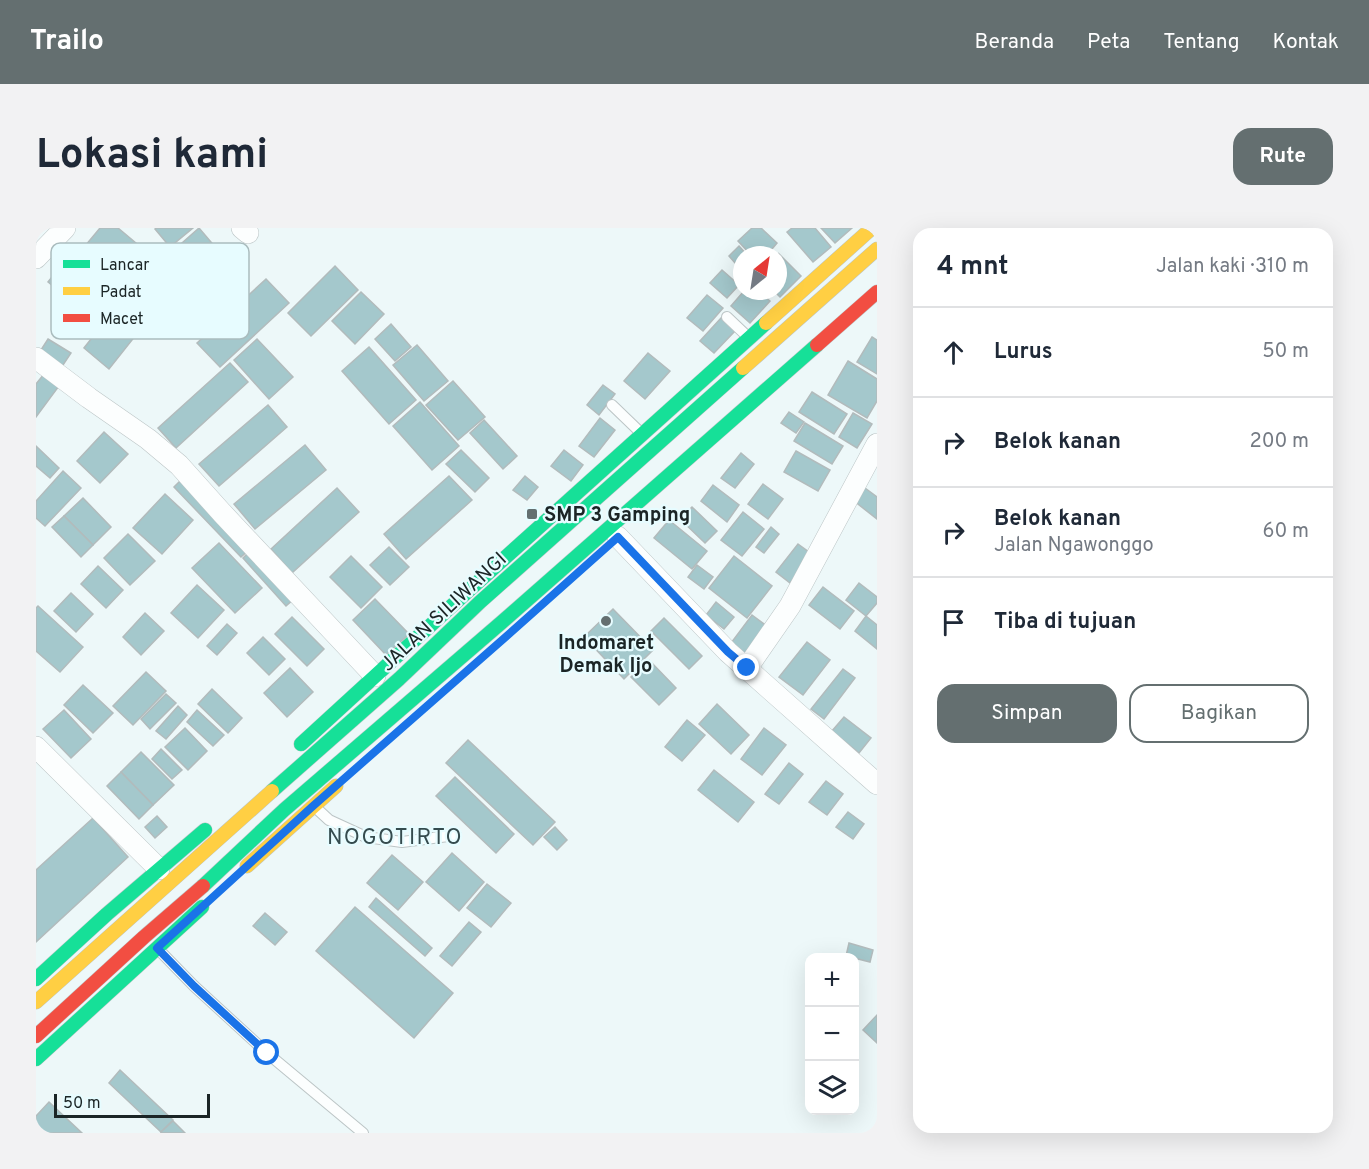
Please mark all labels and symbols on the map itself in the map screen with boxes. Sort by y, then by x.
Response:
legend [51,243,249,339]
north arrow [733,246,787,300]
text: Lancar [100,256,150,276]
text: Padat [100,283,142,303]
text: Macet [100,310,144,330]
place label: SMP 3 Gamping [544,503,690,529]
marker: SMP 3 Gamping [525,507,539,521]
street label: JALAN SILIWANGI [376,547,513,678]
marker: Indomaret Demak Ijo [599,614,613,628]
place label: Indomaret Demak Ijo [558,631,654,680]
route end [733,654,759,680]
district label: NOGOTIRTO [327,825,463,852]
route start [253,1039,279,1065]
scale bar [54,1091,210,1118]

